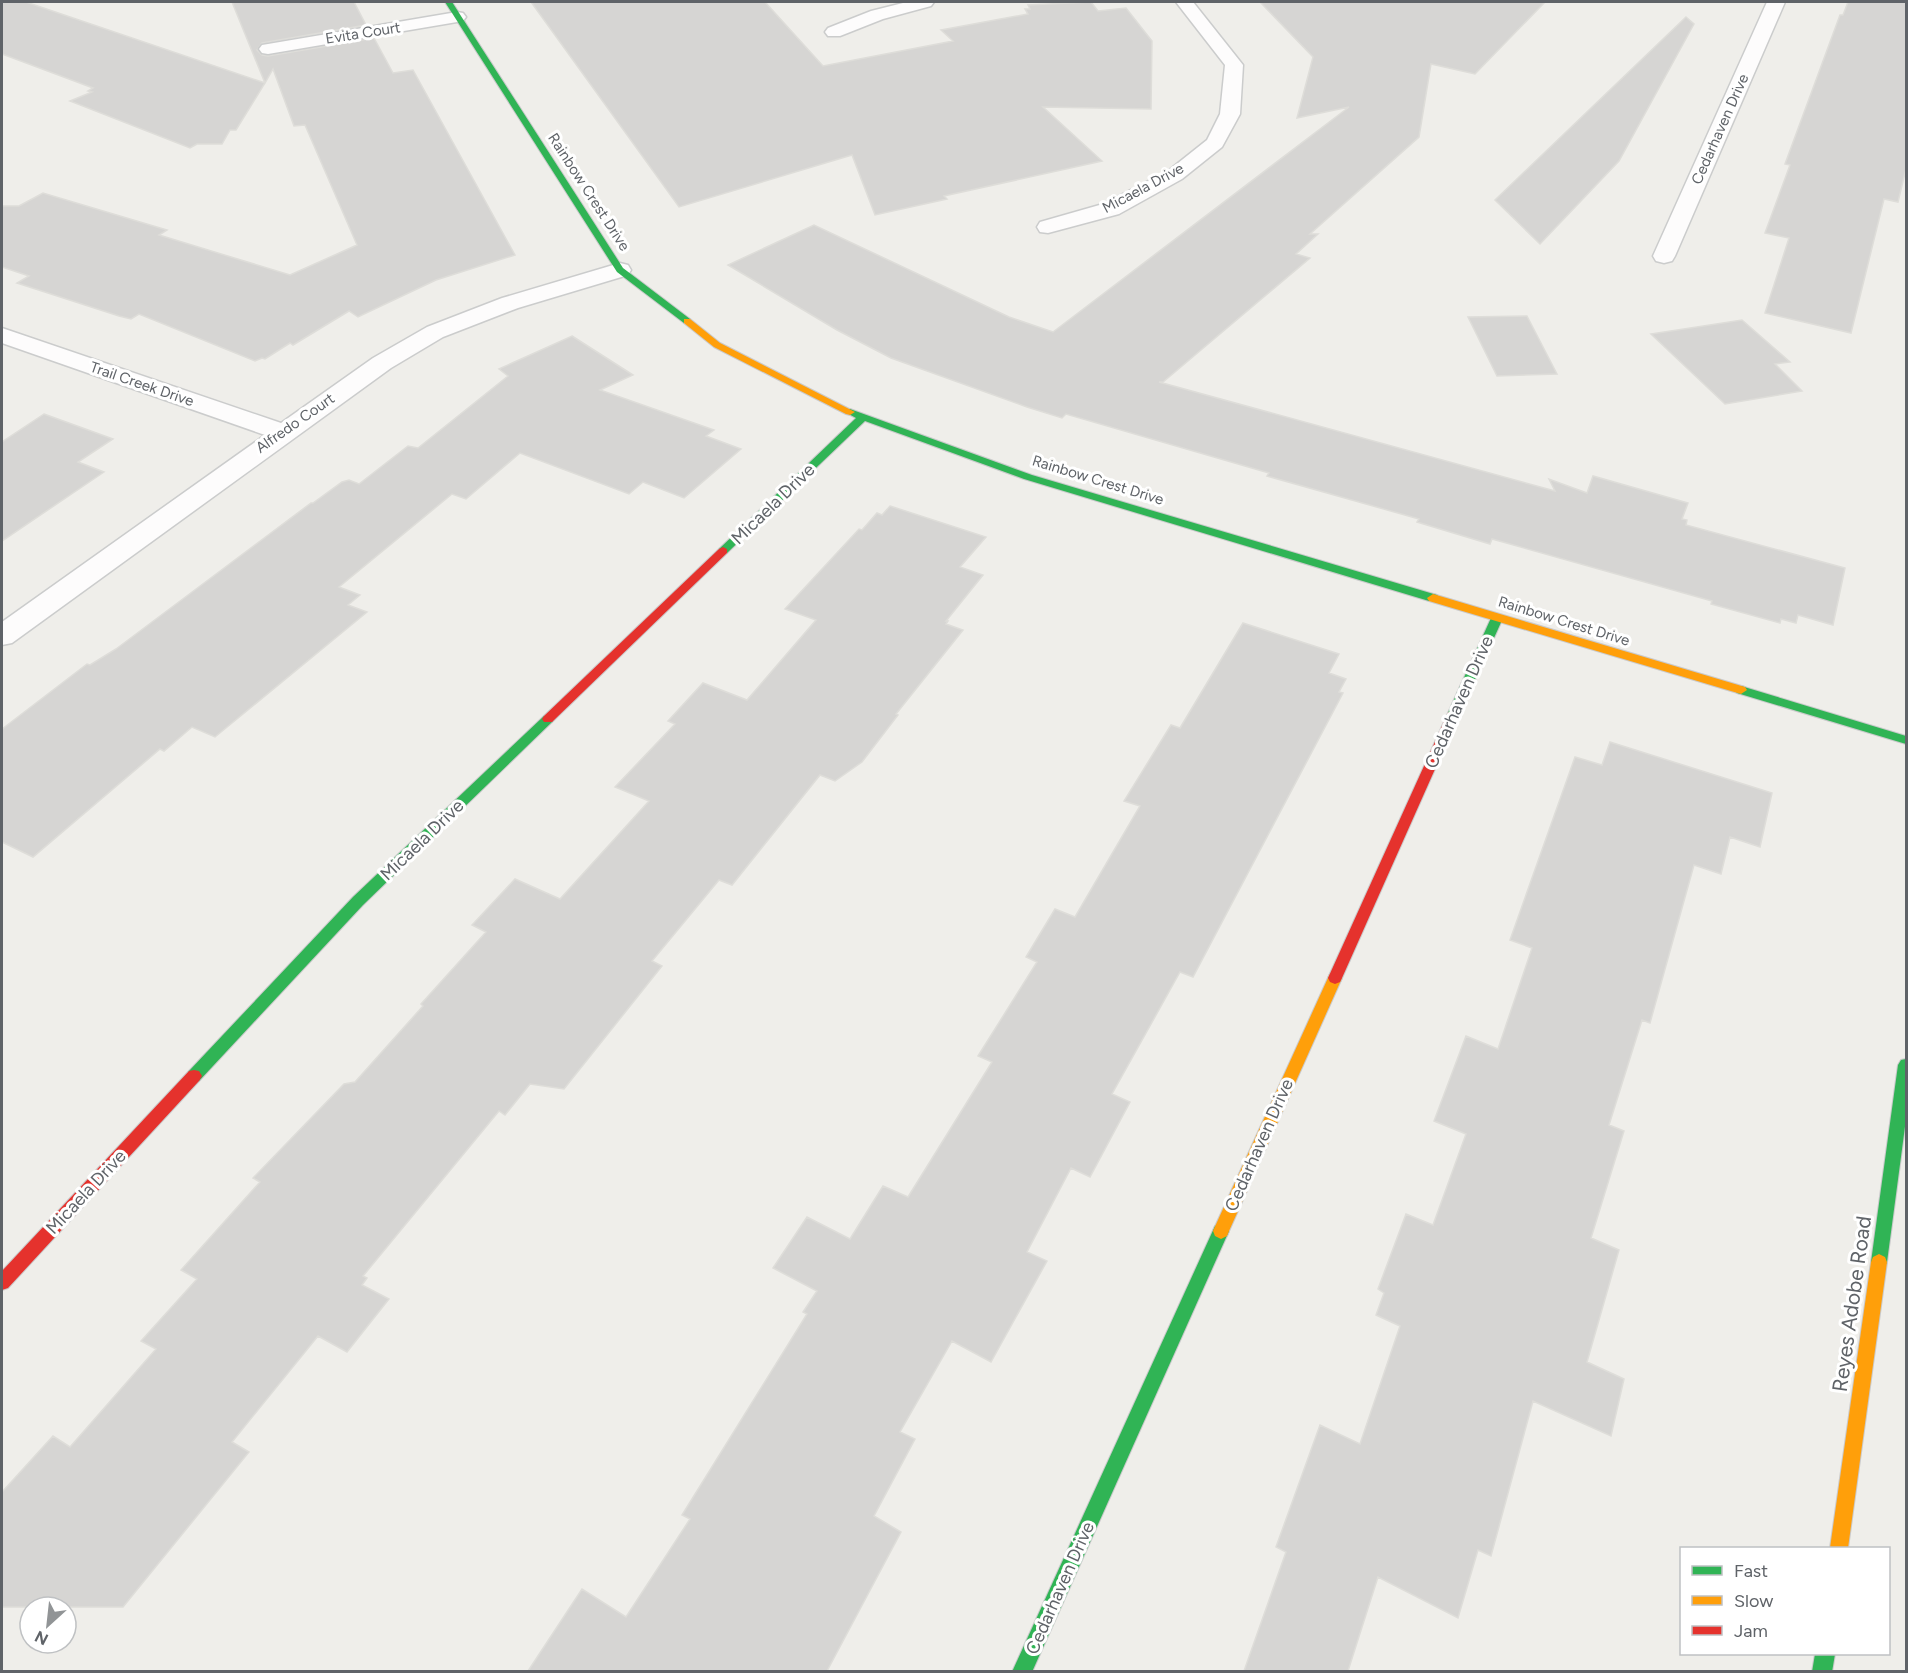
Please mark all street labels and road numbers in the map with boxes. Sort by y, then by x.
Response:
street label: Evita Court [324,18,402,48]
street label: Cedarhaven Drive [1688,71,1752,187]
street label: Rainbow Crest Drive [544,130,634,254]
street label: Micaela Drive [1099,159,1187,217]
street label: Trail Creek Drive [88,358,196,410]
street label: Alfredo Court [252,389,338,457]
street label: Rainbow Crest Drive [1030,451,1166,509]
street label: Micaela Drive [727,459,819,549]
street label: Rainbow Crest Drive [1496,592,1632,650]
street label: Cedarhaven Drive [1420,632,1498,772]
street label: Micaela Drive [376,795,468,885]
street label: Cedarhaven Drive [1220,1075,1298,1215]
street label: Micaela Drive [41,1145,131,1239]
street label: Reyes Adobe Road [1827,1214,1876,1394]
street label: Cedarhaven Drive [1021,1518,1099,1658]

